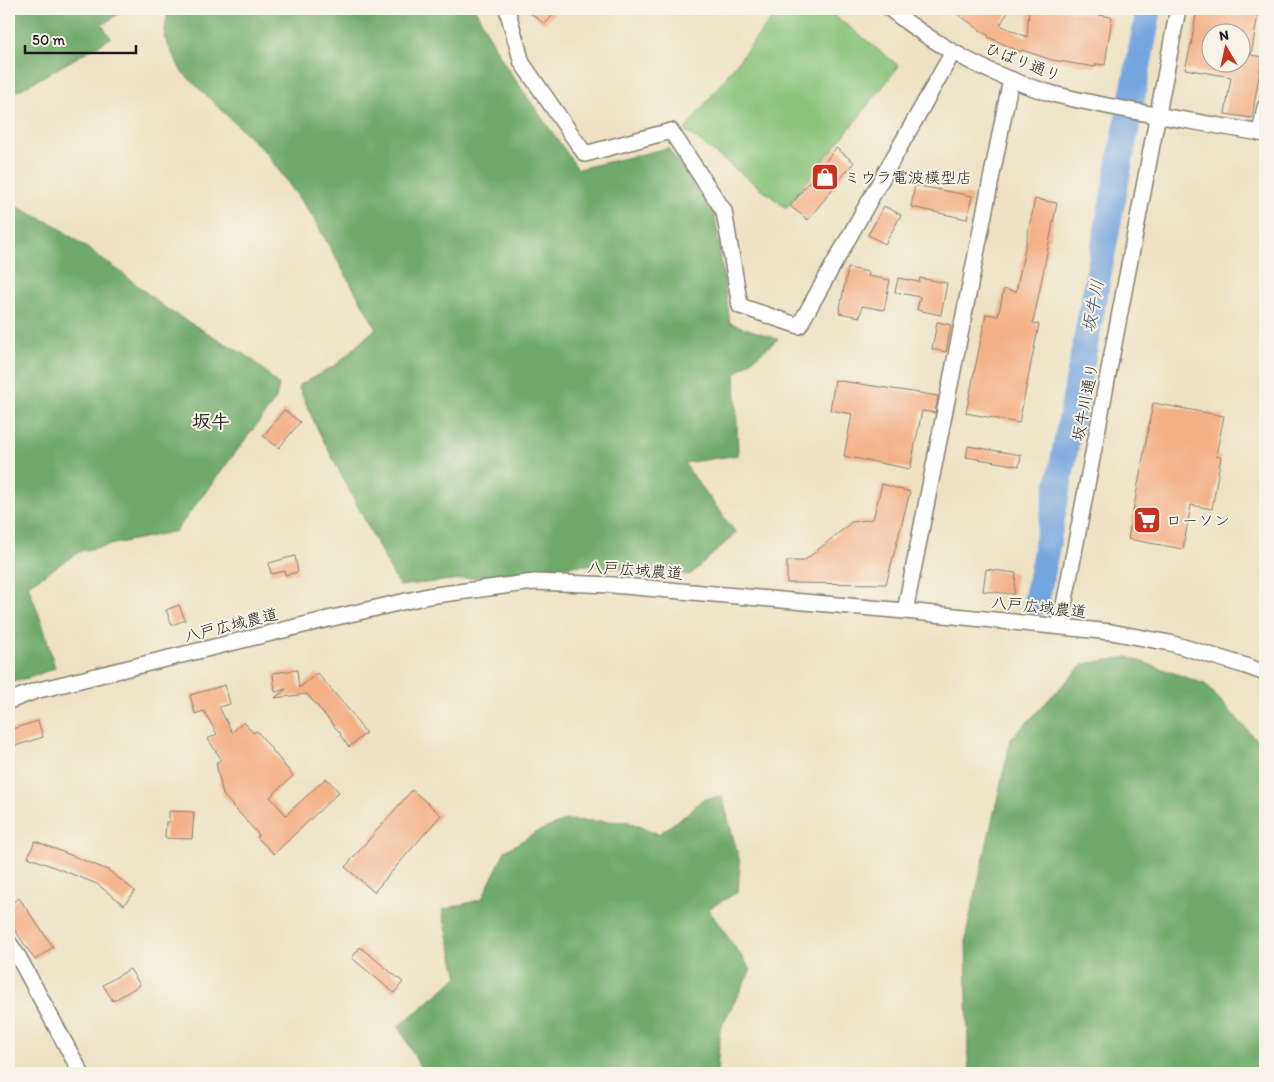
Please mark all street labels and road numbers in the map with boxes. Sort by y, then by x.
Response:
street label: ひばり通り [982,39,1064,85]
street label: 坂牛川通り [1068,361,1102,443]
street label: 八戸広域農道 [586,557,684,583]
street label: 八戸広域農道 [990,593,1088,621]
street label: 八戸広域農道 [182,604,280,646]

